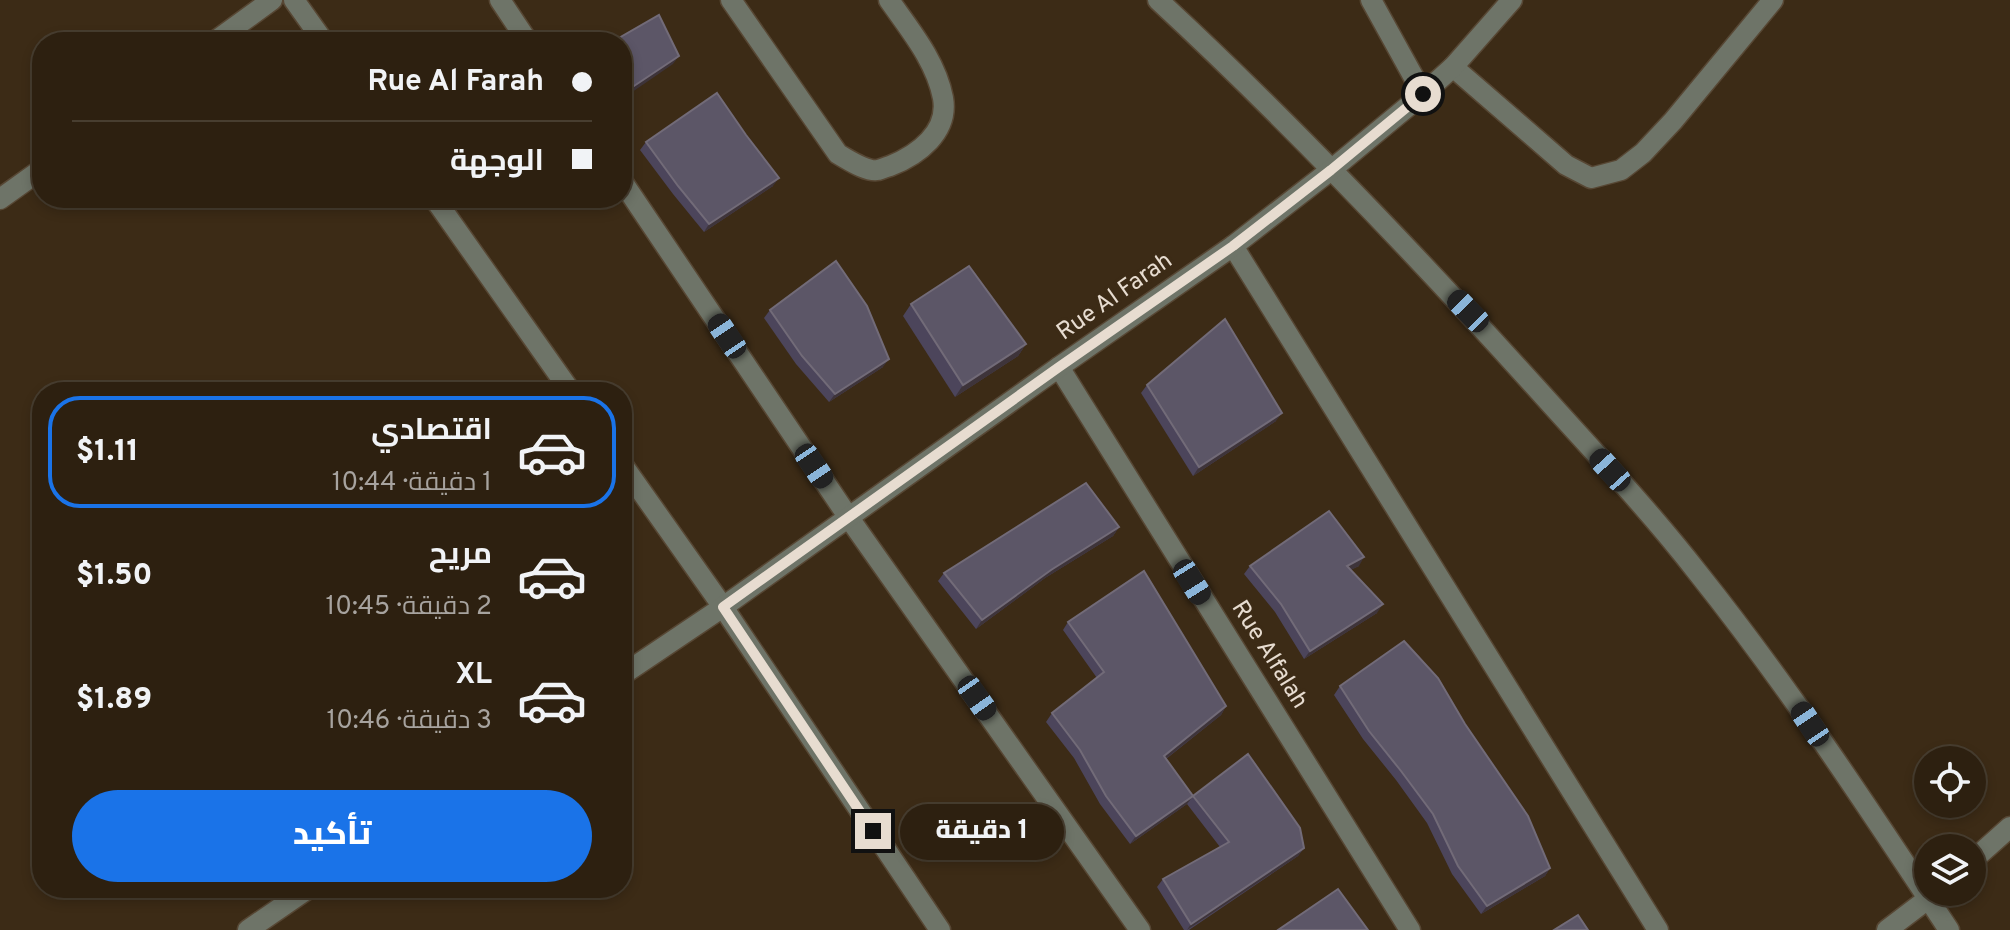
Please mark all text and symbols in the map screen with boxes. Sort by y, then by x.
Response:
text: Rue Al Farah [367,64,544,101]
route start [1405,76,1441,112]
text: الوجهة [450,144,544,181]
street label: Rue Al Farah [1051,246,1179,348]
car [1443,285,1493,337]
car [704,309,750,363]
text: اقتصادي [371,413,492,450]
icon: car [516,416,588,488]
text: $1.11 [76,434,139,471]
car [791,439,837,493]
car [1585,444,1635,496]
text: 1 دقيقة · 10:44 [332,467,492,500]
text: مريح [429,537,492,574]
icon: car [516,540,588,612]
car [1169,555,1215,609]
text: $1.50 [76,558,152,595]
text: 2 دقيقة · 10:45 [326,591,492,624]
street label: Rue Alfalah [1224,595,1314,715]
text: XL [455,657,492,694]
icon: car [516,664,588,736]
car [953,671,1001,725]
text: $1.89 [76,682,152,719]
car [1787,697,1833,751]
text: 3 دقيقة · 10:46 [326,705,492,738]
map controls [1914,746,1986,906]
button: locate [1914,746,1986,818]
button: تأكيد [72,790,592,882]
callout: 1 دقيقة [901,803,1065,859]
route end [855,813,891,849]
text: 1 دقيقة [936,815,1028,848]
button: layers [1914,834,1986,906]

